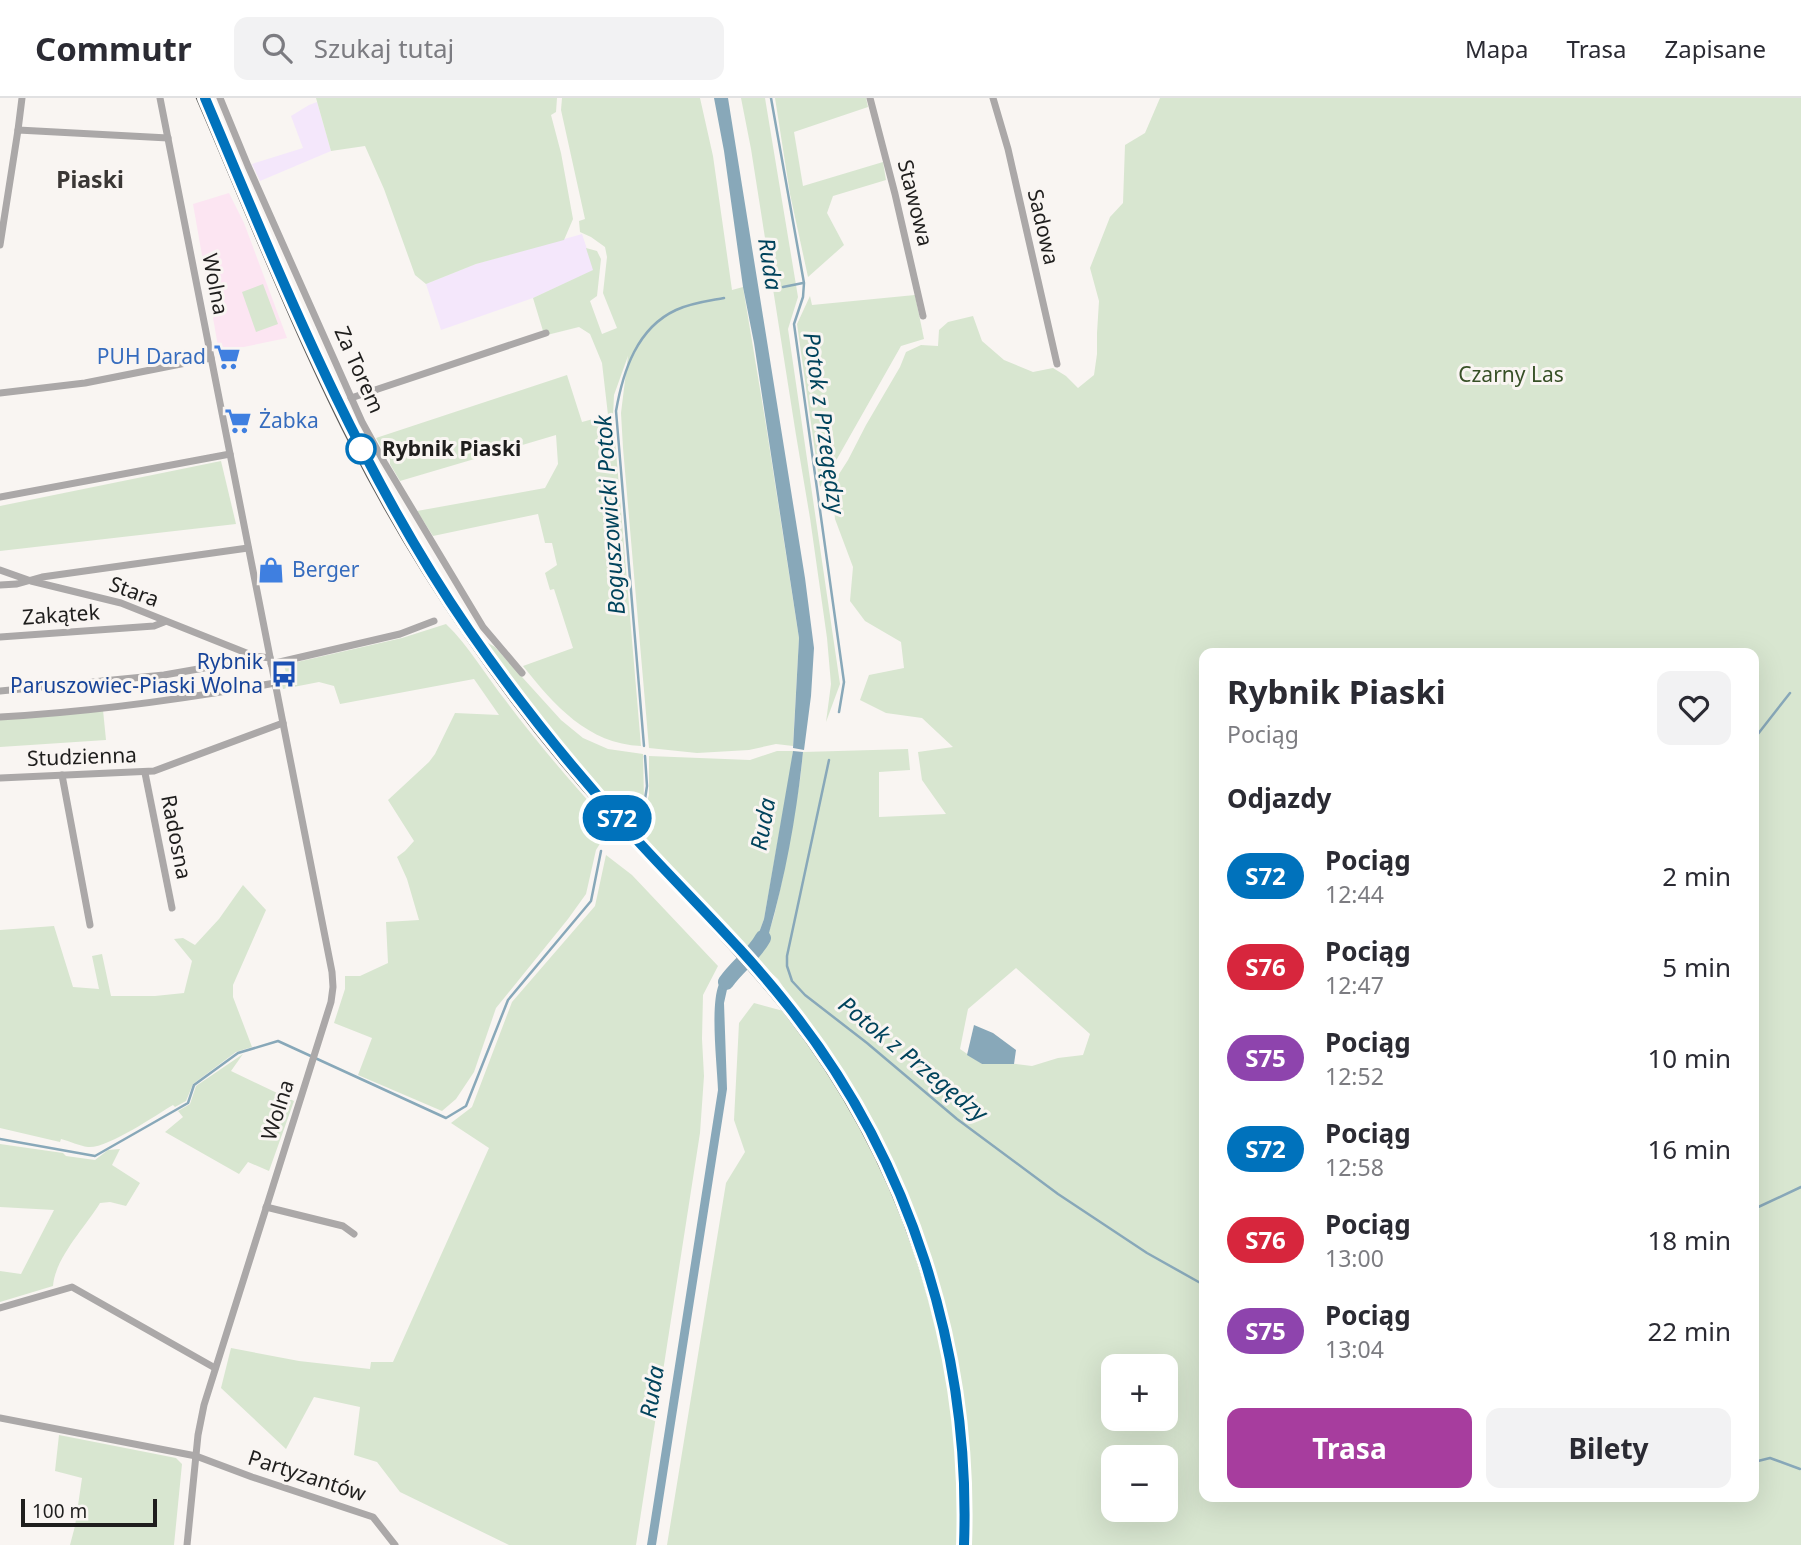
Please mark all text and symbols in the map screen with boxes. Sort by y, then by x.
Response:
search box [234,17,724,80]
text: Commutr [35,26,192,71]
icon: search [258,29,296,67]
text: Szukaj tutaj [314,30,454,66]
text: Mapa [1465,32,1529,65]
text: Trasa [1567,32,1627,65]
text: Zapisane [1665,32,1766,65]
street label: Stawowa [892,157,940,249]
district label: Piaski [56,163,124,195]
street label: Sadowa [1022,186,1066,267]
water label: Ruda [751,235,791,292]
street label: Wolna [196,251,236,317]
street label: Za Torem [328,322,391,417]
water label: Potok z Przegędzy [796,330,854,517]
place label: PUH Darad [97,342,206,370]
supermarket icon: PUH Darad [212,342,242,372]
park label: Czarny Las [1458,360,1564,388]
supermarket icon: Żabka [223,406,253,436]
place label: Żabka [259,406,319,434]
water label: Boguszowicki Potok [586,412,632,616]
marker: Rybnik Piaski [346,434,376,464]
place label: Rybnik Piaski [382,434,521,462]
shop icon: Berger [256,555,286,585]
place label: Berger [292,555,360,583]
street label: Stara [106,569,163,613]
street label: Zakątek [21,597,101,631]
place label: Rybnik Paruszowiec-Piaski Wolna [10,647,264,699]
bus stop icon: Rybnik Paruszowiec-Piaski Wolna [269,659,299,689]
text: Rybnik Piaski [1227,669,1446,714]
button: heart [1657,671,1731,745]
text: Pociąg [1227,718,1299,750]
street label: Studzienna [27,740,137,772]
text: Odjazdy [1227,780,1331,816]
street label: Radosna [155,792,199,881]
line badge: S72 [577,795,657,841]
water label: Ruda [742,795,782,853]
text: S72 [597,801,637,834]
text: Pociąg [1325,842,1411,878]
text: 2 min [1662,858,1731,894]
text: S72 [1245,859,1286,892]
text: 12:44 [1325,878,1384,910]
text: Pociąg [1325,933,1411,969]
text: 5 min [1662,949,1731,985]
text: S76 [1245,950,1286,983]
text: 12:47 [1325,969,1384,1001]
water label: Potok z Przegędzy [832,988,996,1129]
text: Pociąg [1325,1024,1411,1060]
text: 10 min [1647,1040,1731,1076]
text: S75 [1245,1041,1286,1074]
text: 12:52 [1325,1060,1384,1092]
street label: Wolna [254,1076,300,1143]
text: Pociąg [1325,1115,1411,1151]
text: 16 min [1647,1131,1731,1167]
text: S72 [1245,1132,1286,1165]
text: 12:58 [1325,1151,1384,1183]
text: Pociąg [1325,1206,1411,1242]
text: 18 min [1647,1222,1731,1258]
text: S76 [1245,1223,1286,1256]
text: 13:00 [1325,1242,1384,1274]
text: Pociąg [1325,1297,1411,1333]
text: 22 min [1647,1313,1731,1349]
text: S75 [1245,1314,1286,1347]
text: 13:04 [1325,1333,1384,1365]
map controls [1101,1354,1178,1522]
button: + [1101,1354,1178,1431]
water label: Ruda [631,1363,671,1420]
button: Trasa [1227,1408,1472,1488]
button: Bilety [1486,1408,1731,1488]
street label: Partyzantów [245,1443,370,1507]
button: − [1101,1445,1178,1522]
scale bar [21,1496,158,1528]
text: 100 m [32,1498,87,1524]

